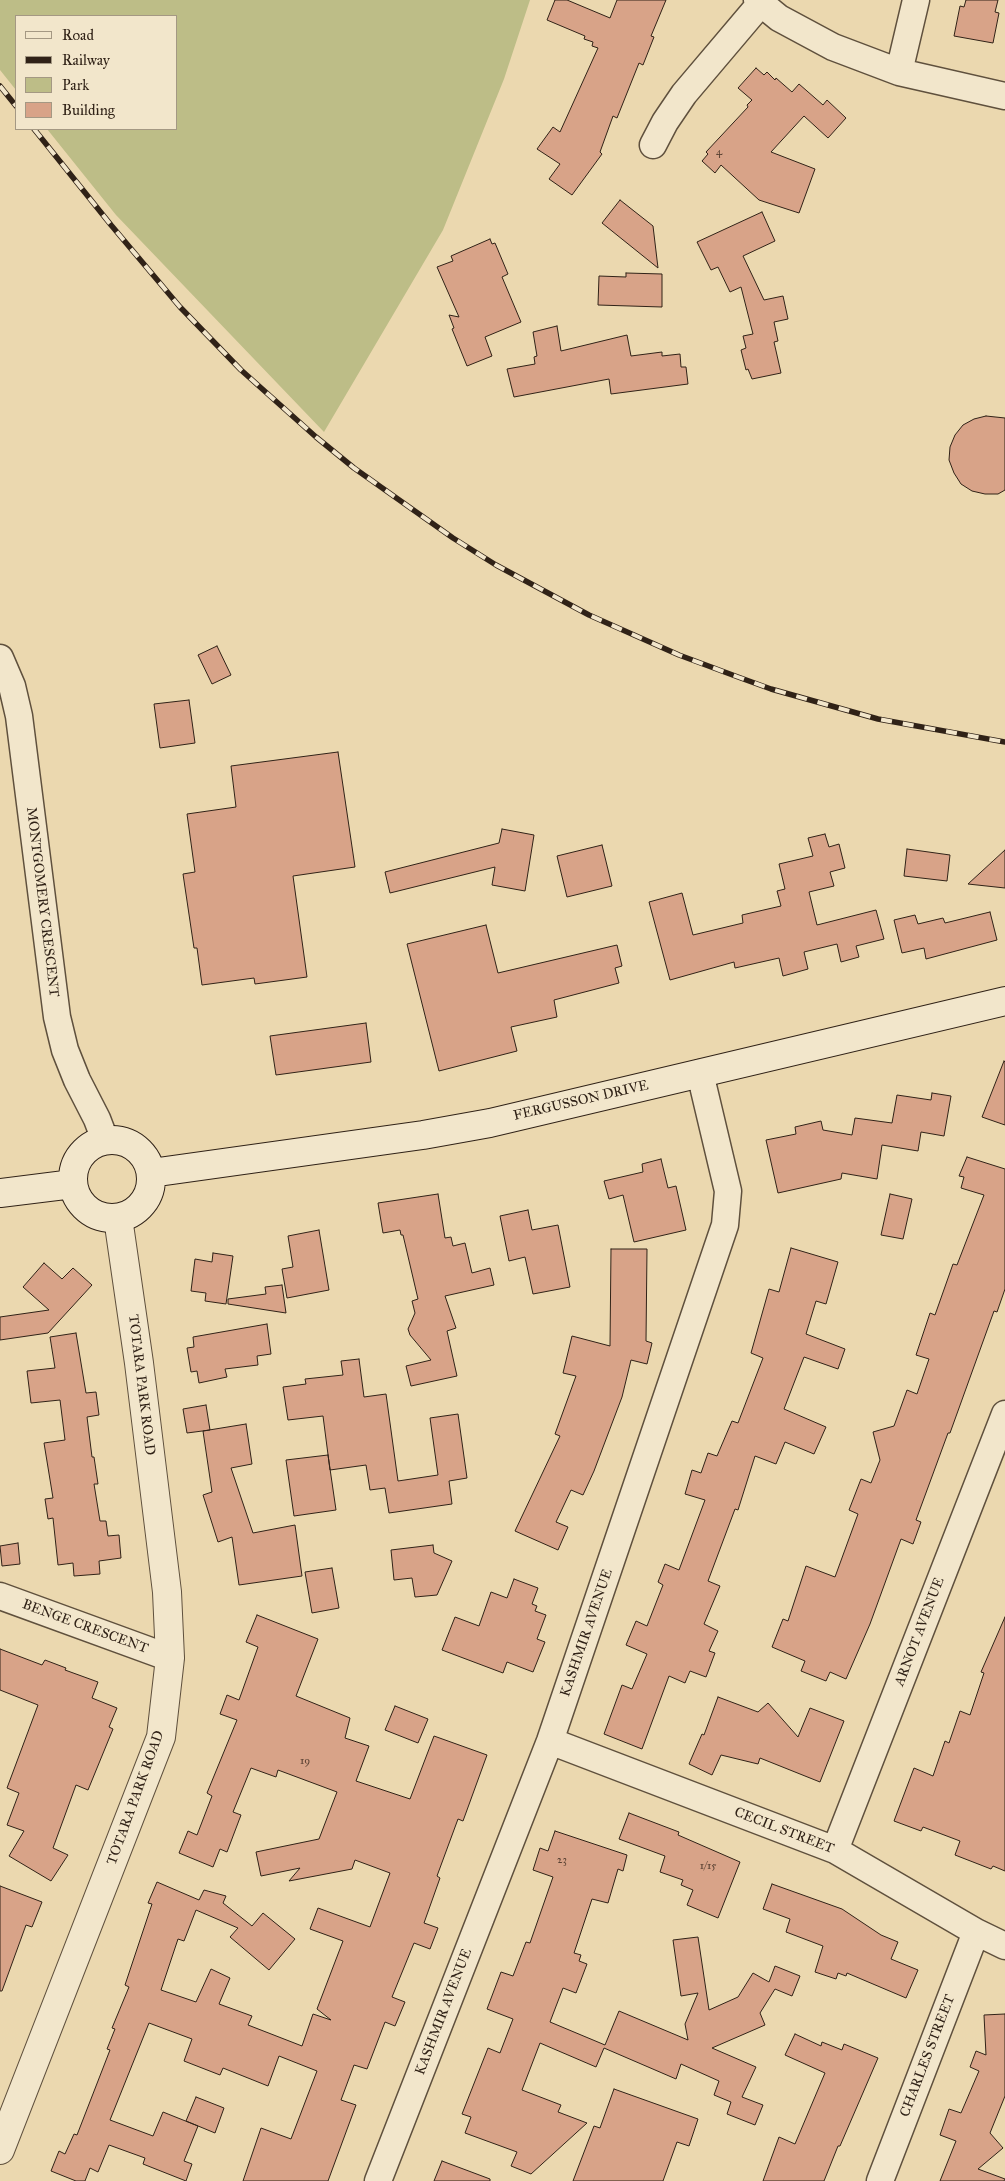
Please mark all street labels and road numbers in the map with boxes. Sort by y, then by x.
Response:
street label: MONTGOMERY CRESCENT [22,806,62,998]
street label: FERGUSSON DRIVE [512,1077,650,1125]
street label: TOTARA PARK ROAD [124,1314,158,1456]
street label: KASHMIR AVENUE [557,1567,617,1699]
street label: ARNOT AVENUE [891,1575,949,1689]
street label: BENGE CRESCENT [20,1596,150,1658]
street label: TOTARA PARK ROAD [104,1729,168,1867]
street label: CECIL STREET [732,1804,836,1858]
street label: KASHMIR AVENUE [412,1946,476,2078]
street label: CHARLES STREET [897,1993,959,2119]

